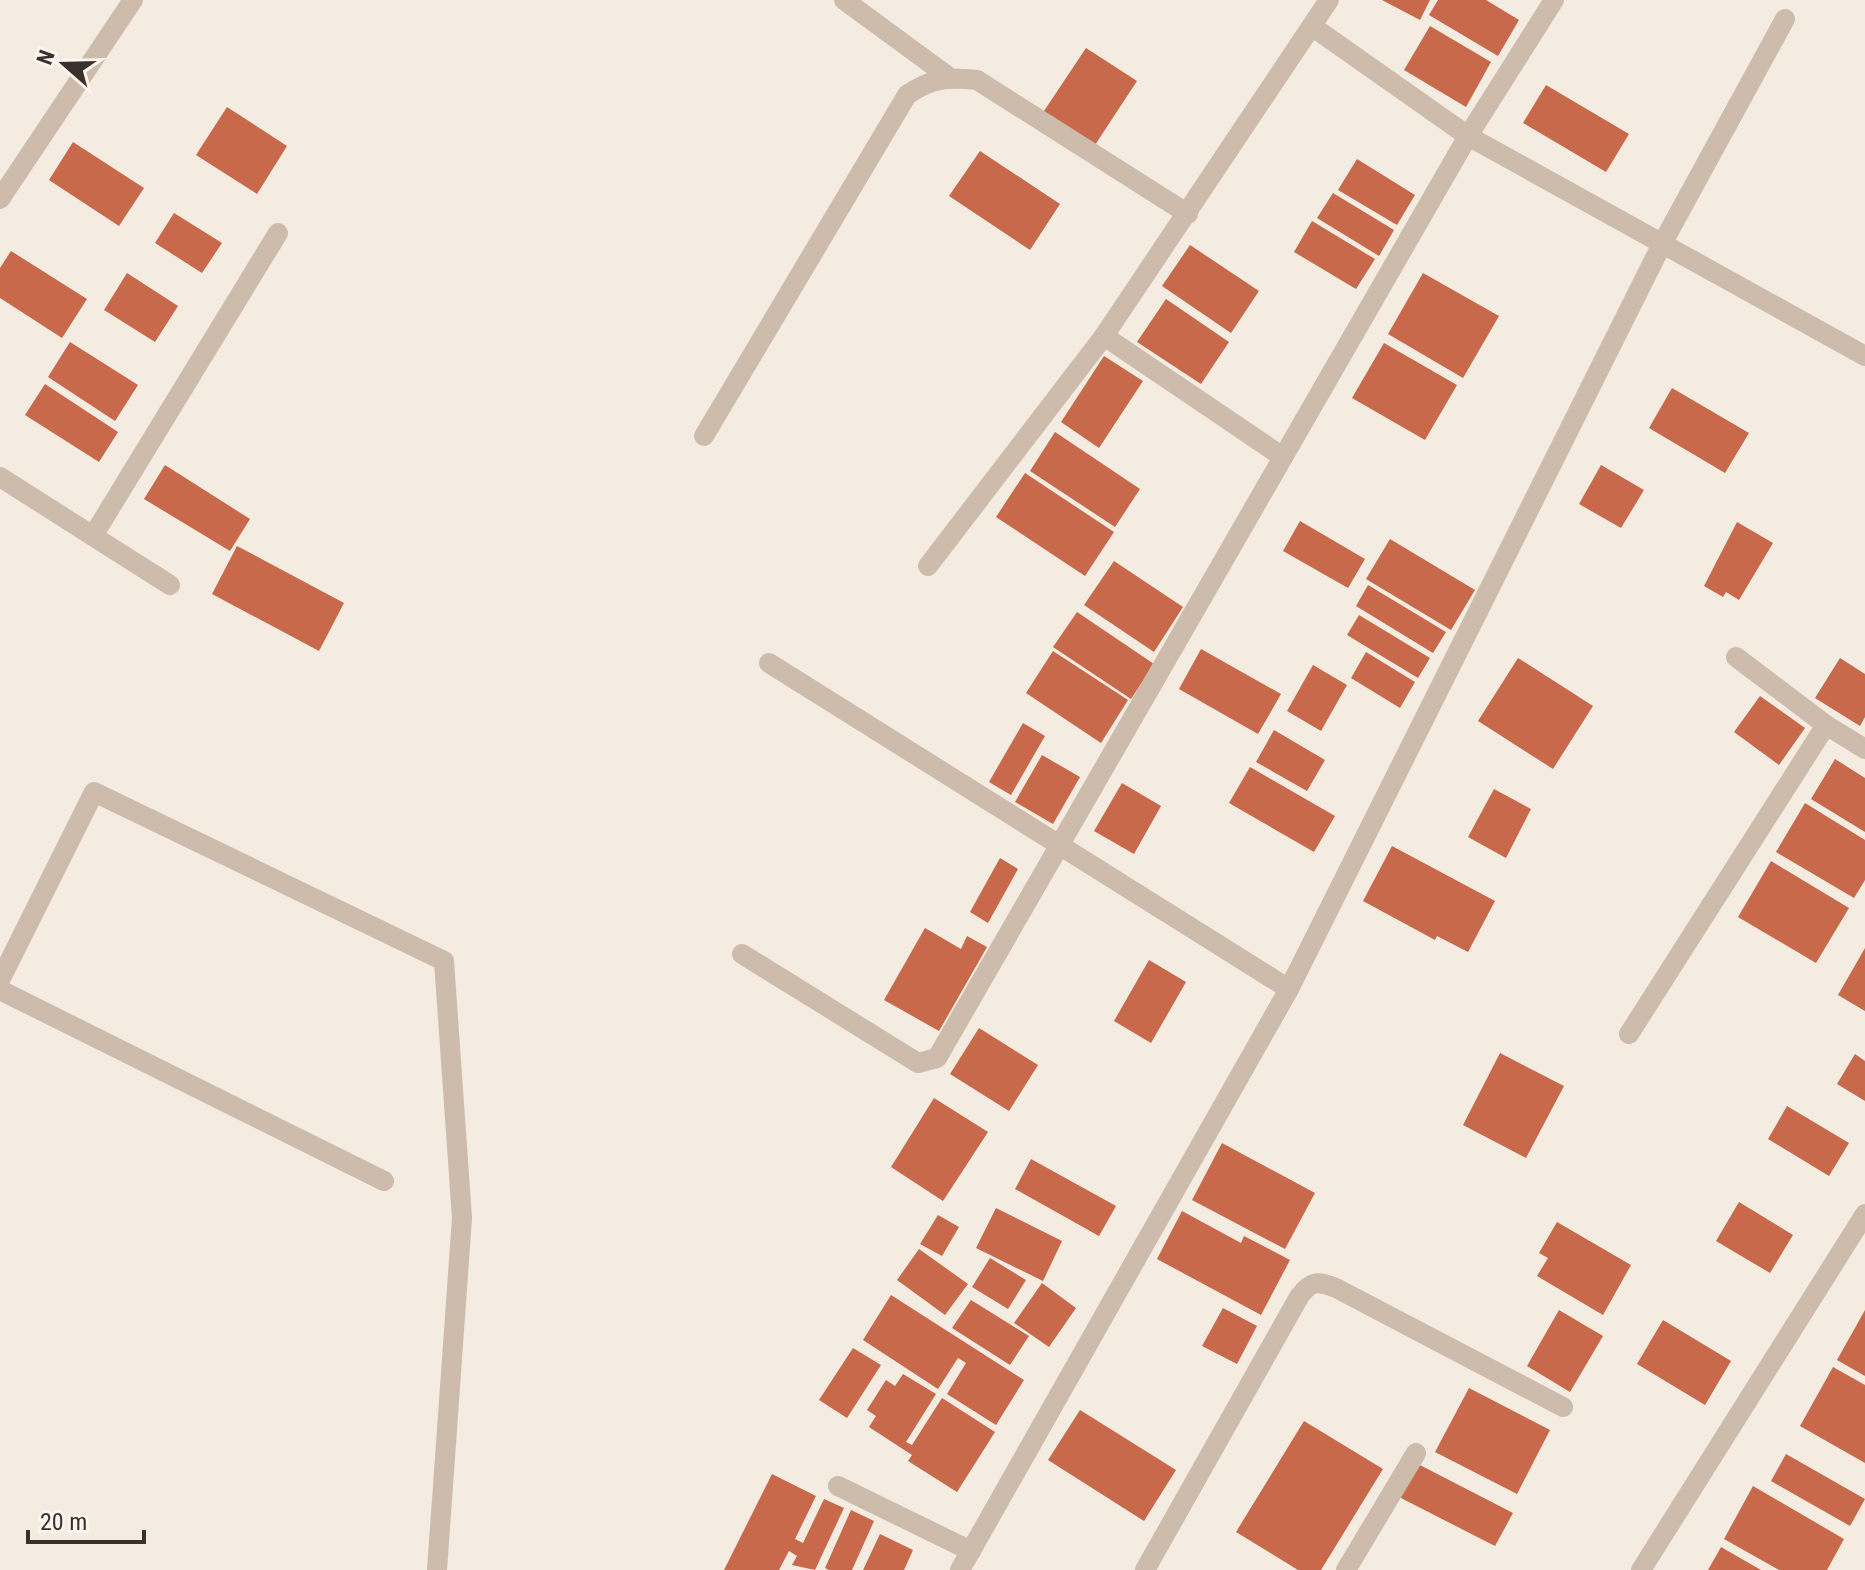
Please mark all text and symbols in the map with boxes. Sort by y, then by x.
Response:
north arrow [24,24,104,104]
text: N [32,47,60,68]
scale bar [28,1494,144,1544]
text: 20 m [40,1508,87,1536]

